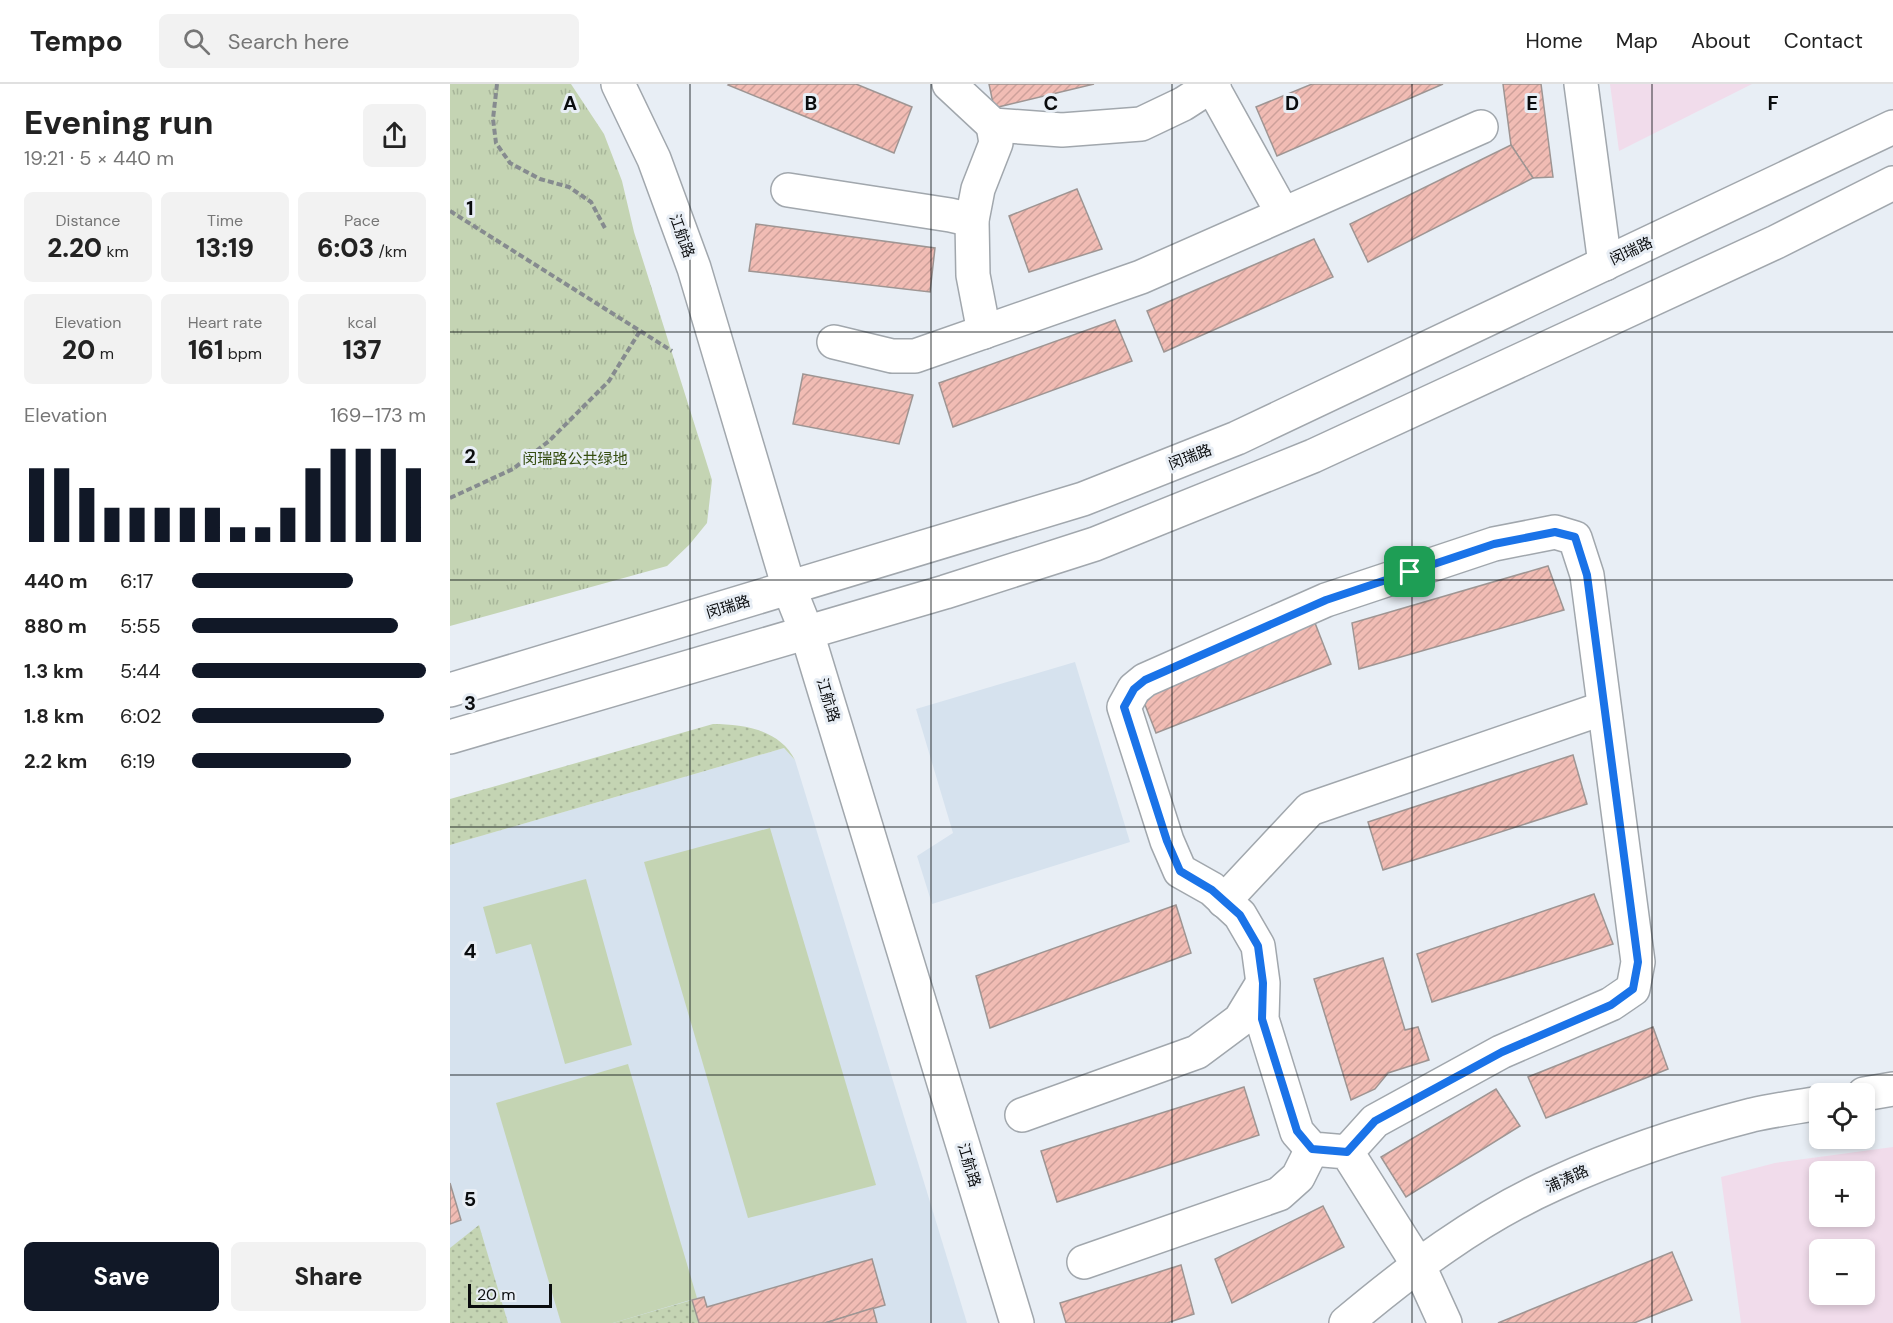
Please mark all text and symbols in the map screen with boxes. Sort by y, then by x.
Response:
search box [159,14,579,68]
text: Tempo [30,23,123,60]
icon: search [180,25,213,58]
text: Search here [228,27,349,56]
text: Home [1525,27,1583,55]
text: Map [1616,27,1658,55]
text: About [1691,27,1751,55]
text: Contact [1784,27,1863,55]
text: A [563,90,577,116]
text: B [805,90,817,116]
text: C [1044,90,1058,116]
text: D [1285,90,1299,116]
text: E [1526,90,1538,116]
text: F [1767,90,1779,116]
text: Evening run [24,101,213,144]
button: share [363,104,426,167]
text: 19:21 · 5 × 440 m [24,145,174,171]
text: 1 [466,195,474,221]
text: Distance [56,210,120,231]
text: Time [207,210,243,231]
text: Pace [344,210,380,231]
street label: 江航路 [665,211,699,261]
text: 2.20 [47,231,102,265]
text: 13:19 [196,231,254,265]
text: 6:03 [317,231,374,265]
street label: 闵瑞路 [1606,232,1656,270]
text: km [102,241,129,262]
text: /km [374,241,407,262]
text: Elevation [55,312,121,333]
text: Heart rate [188,312,262,333]
text: kcal [348,312,376,333]
text: 20 [62,333,95,367]
text: 161 [188,333,224,367]
text: 137 [342,333,382,367]
text: m [95,343,114,364]
text: bpm [224,343,262,364]
text: Elevation [24,402,107,428]
text: 169–173 m [330,402,426,428]
street label: 闵瑞路 [1165,440,1215,474]
text: 2 [464,443,476,469]
park label: 闵瑞路公共绿地 [522,449,628,469]
pin [1384,546,1435,597]
icon: arrive [1393,555,1426,588]
text: 440 m [24,568,88,594]
text: 6:17 [120,568,154,594]
street label: 闵瑞路 [704,591,752,623]
text: 880 m [24,613,87,639]
text: 5:55 [120,613,161,639]
text: 1.3 km [24,658,83,684]
text: 5:44 [120,658,161,684]
street label: 江航路 [812,676,844,724]
text: 3 [464,690,476,716]
text: 1.8 km [24,703,84,729]
text: 6:02 [120,703,162,729]
text: 2.2 km [24,748,87,774]
text: 6:19 [120,748,155,774]
text: 4 [464,938,477,964]
map controls [1809,1083,1875,1305]
button: locate [1809,1083,1875,1149]
street label: 江航路 [953,1141,985,1189]
street label: 浦涛路 [1542,1161,1592,1197]
button: + [1809,1161,1875,1227]
text: 5 [464,1186,476,1212]
button: − [1809,1239,1875,1305]
button: Save [24,1242,219,1311]
button: Share [231,1242,426,1311]
scale bar [468,1281,552,1308]
text: 20 m [477,1284,516,1305]

